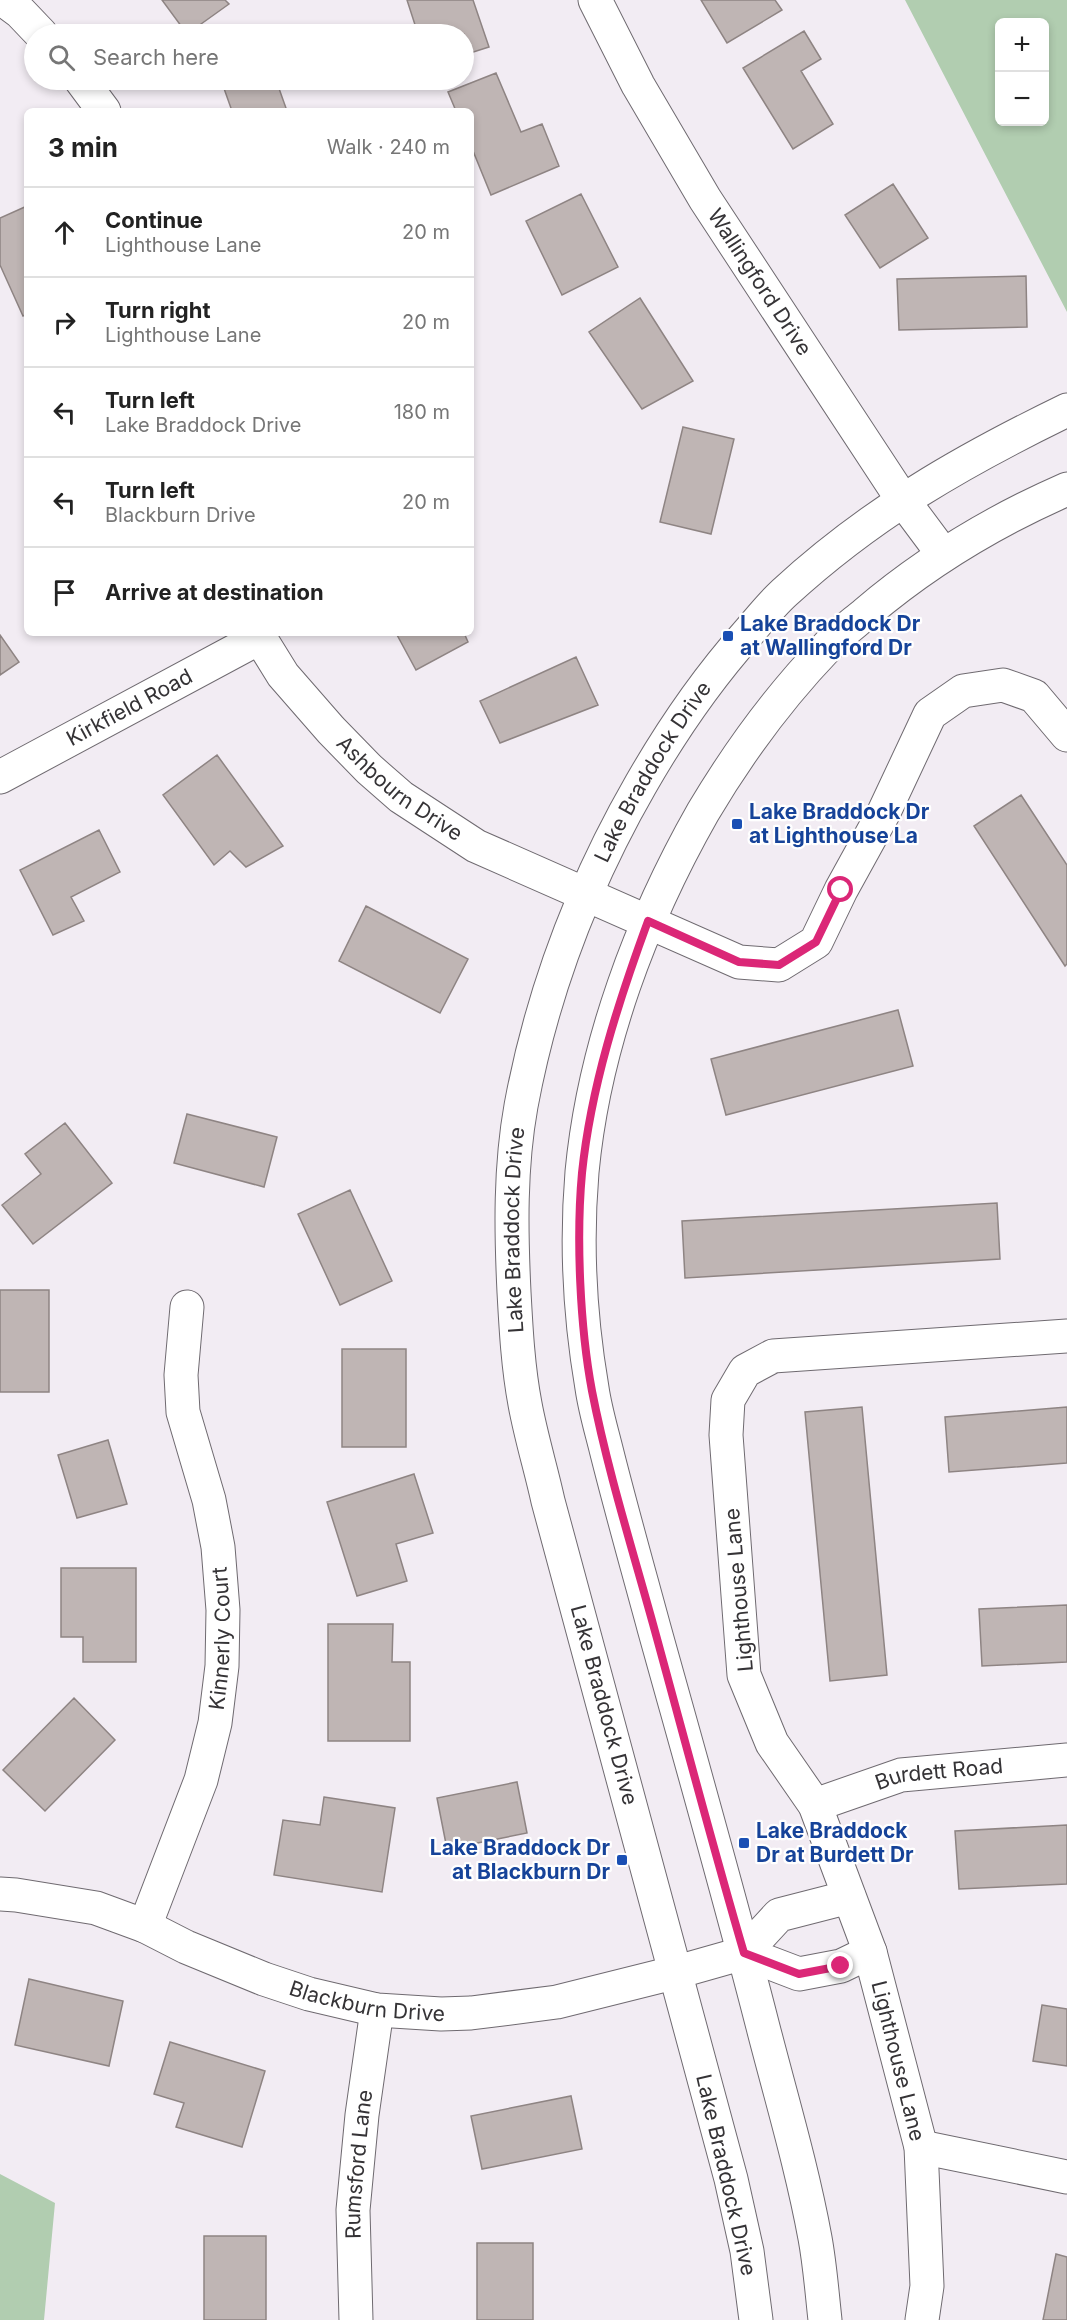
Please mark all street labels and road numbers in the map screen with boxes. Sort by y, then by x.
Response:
street label: Wallingford Drive [703,204,817,360]
street label: Kirkfield Road [62,663,196,751]
street label: Lake Braddock Drive [589,676,716,866]
street label: Ashbourn Drive [332,730,467,846]
street label: Lake Braddock Drive [499,1125,530,1334]
street label: Lighthouse Lane [719,1507,758,1673]
street label: Kinnerly Court [204,1566,235,1711]
street label: Lake Braddock Drive [566,1602,643,1808]
street label: Burdett Road [872,1753,1004,1795]
street label: Blackburn Drive [286,1975,446,2026]
street label: Lighthouse Lane [867,1978,930,2144]
street label: Lake Braddock Drive [691,2072,762,2278]
street label: Rumsford Lane [340,2088,377,2239]

